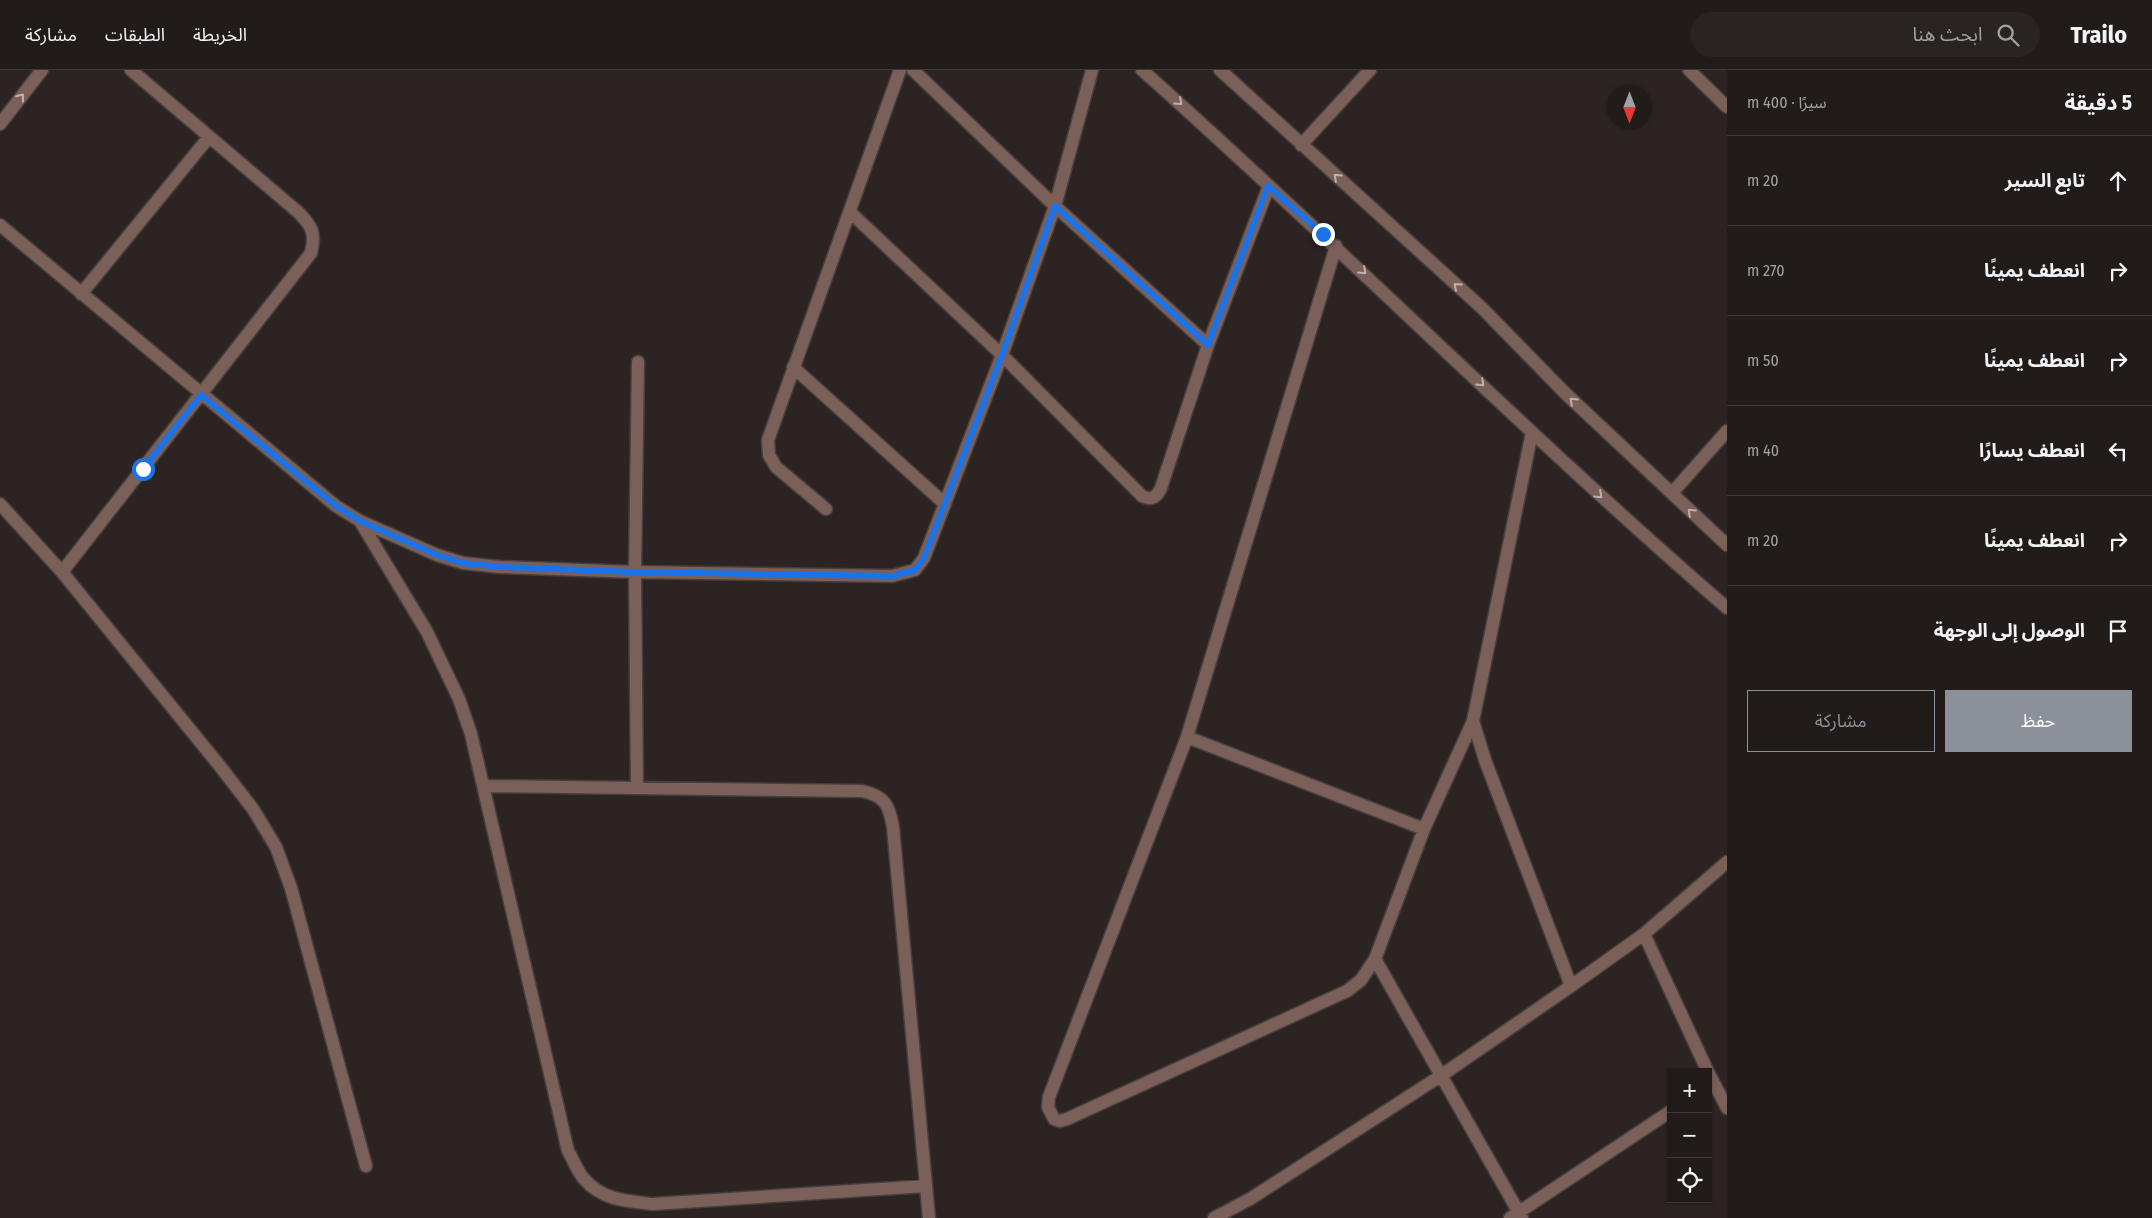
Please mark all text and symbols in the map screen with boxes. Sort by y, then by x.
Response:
search box [1690,12,2040,57]
icon: search [1994,21,2022,49]
text: Trailo [2070,21,2127,49]
text: ابحث هنا [1913,23,1982,46]
text: مشاركة [25,24,77,46]
text: الطبقات [105,24,165,46]
text: الخريطة [193,24,247,46]
north arrow [1607,85,1652,130]
text: 5 دقيقة [2064,90,2132,116]
text: سيرًا · 400 m [1747,93,1827,112]
one-way arrow [16,94,24,103]
one-way arrow [1173,97,1182,106]
icon: ahead [2104,167,2132,195]
text: تابع السير [2005,169,2085,192]
text: 20 m [1747,171,1778,190]
one-way arrow [1333,174,1342,183]
route end [1312,223,1335,246]
icon: right [2104,257,2132,285]
text: انعطف يمينًا [1984,259,2085,282]
text: 270 m [1747,261,1785,280]
one-way arrow [1357,265,1366,274]
one-way arrow [1454,283,1463,292]
icon: right [2104,347,2132,375]
text: انعطف يمينًا [1984,349,2085,372]
text: 50 m [1747,351,1779,370]
one-way arrow [1475,377,1484,386]
one-way arrow [1569,398,1578,407]
icon: left [2104,437,2132,465]
text: انعطف يسارًا [1979,439,2085,462]
text: 40 m [1747,441,1779,460]
route start [132,458,155,481]
one-way arrow [1594,489,1603,498]
one-way arrow [1688,509,1697,518]
icon: right [2104,527,2132,555]
text: انعطف يمينًا [1984,529,2085,552]
text: 20 m [1747,531,1778,550]
icon: arrive [2104,617,2132,645]
text: الوصول إلى الوجهة [1934,619,2085,642]
button: مشاركة [1747,690,1935,752]
button: حفظ [1945,690,2132,752]
map controls [1667,1068,1712,1203]
button: + [1667,1068,1712,1113]
button: − [1667,1113,1712,1158]
button: locate [1667,1158,1712,1203]

